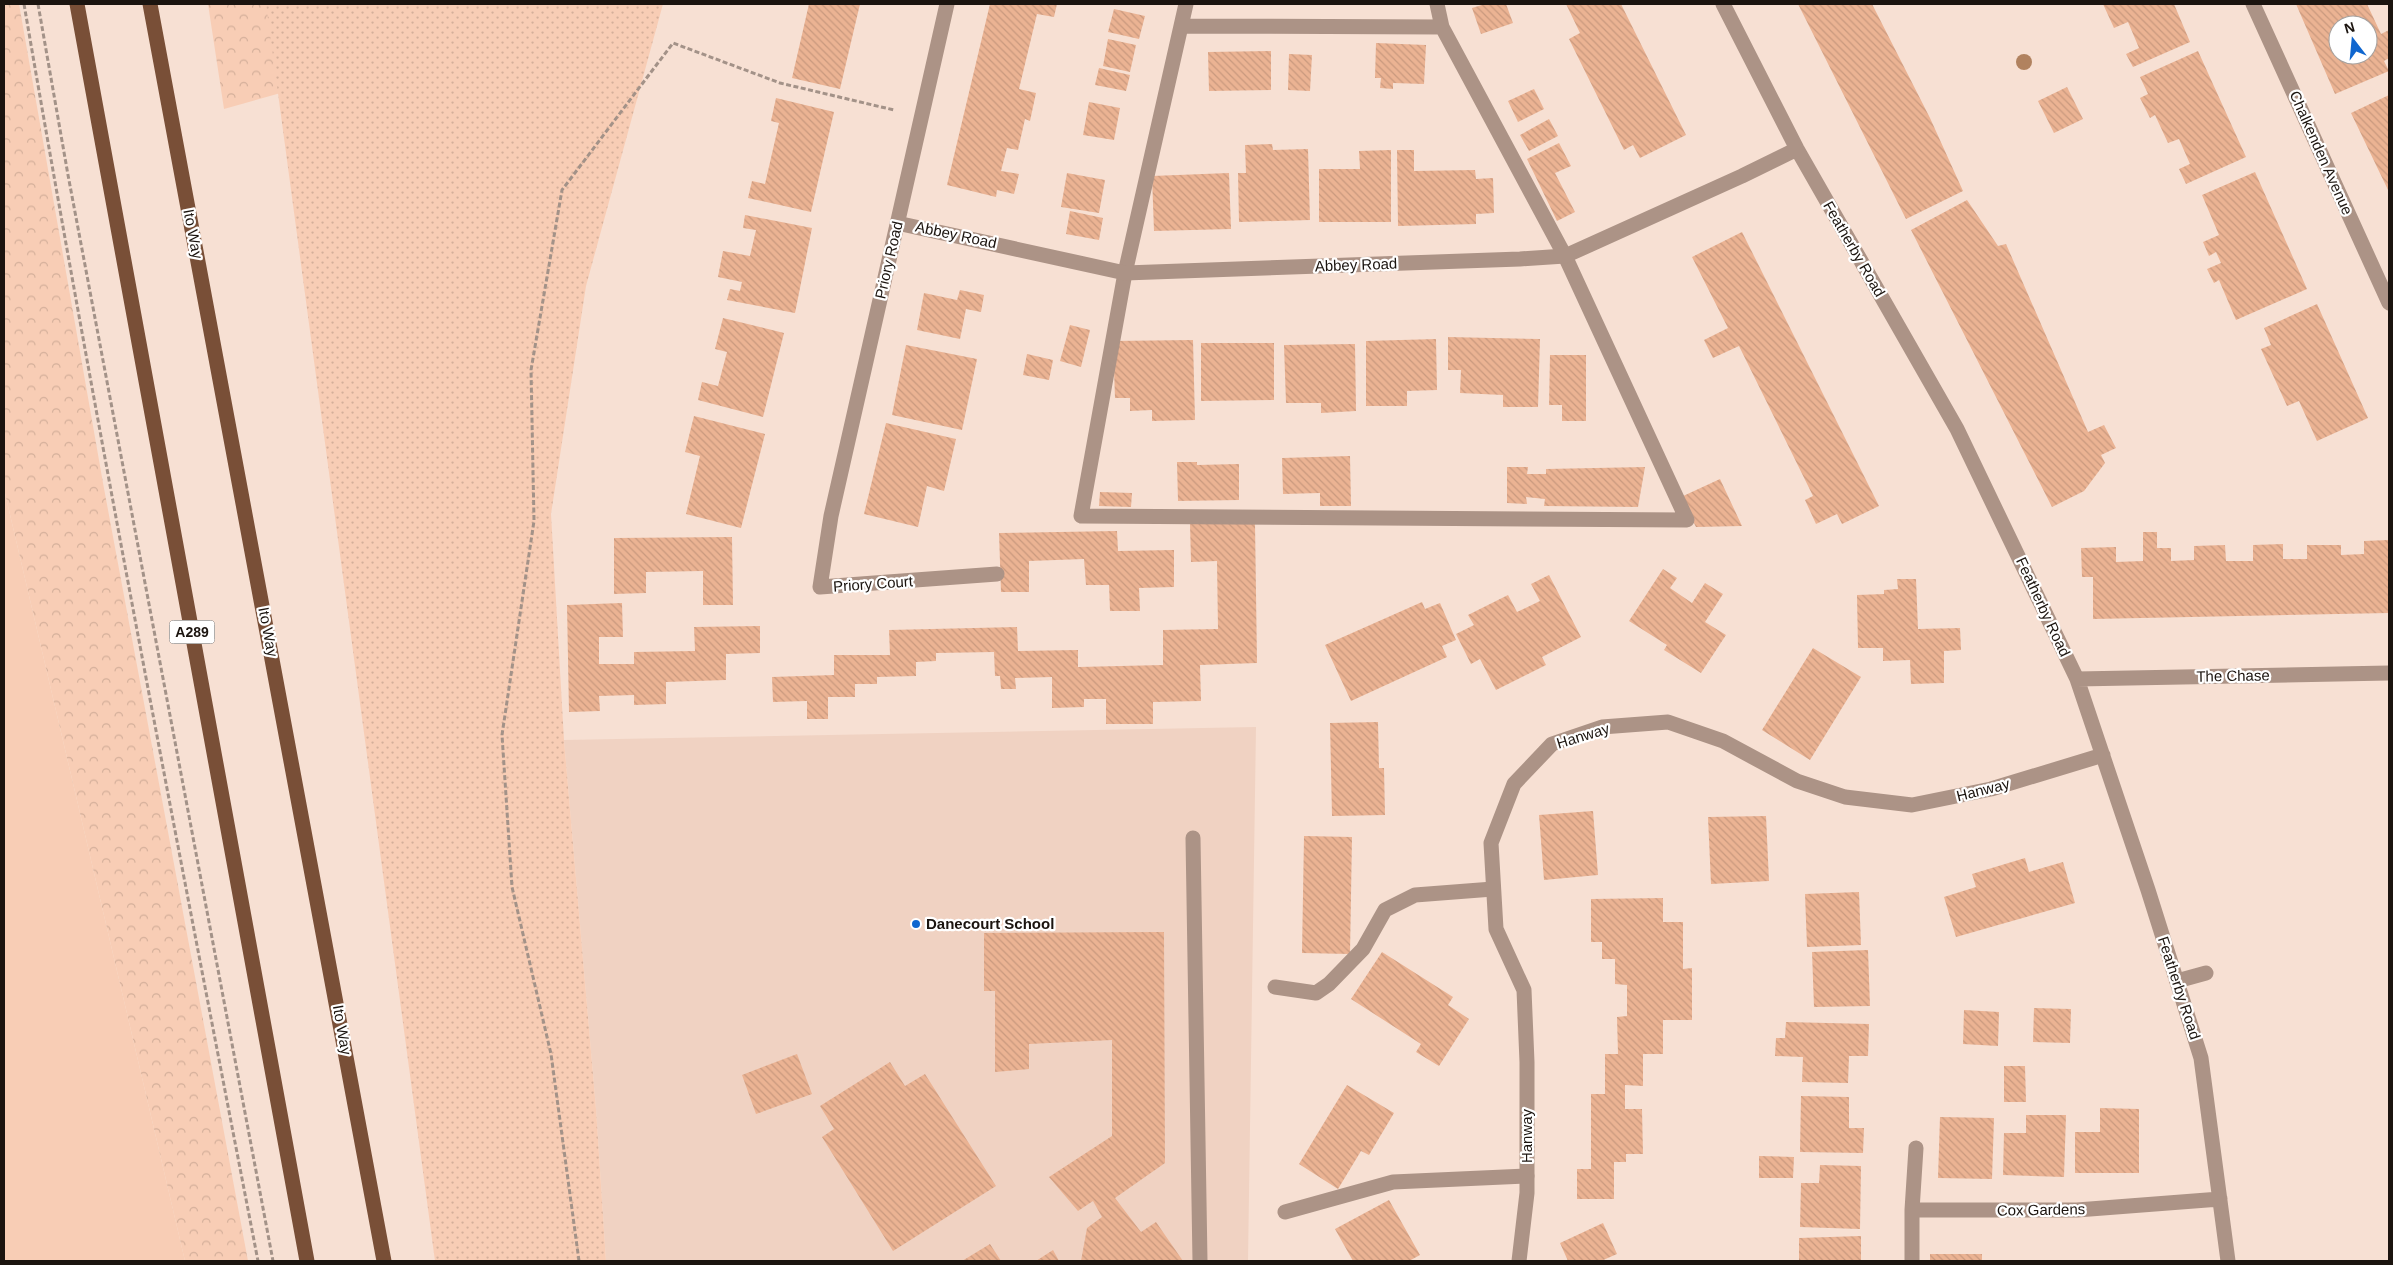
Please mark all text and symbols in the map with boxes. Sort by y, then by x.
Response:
north arrow [2328,15,2378,65]
text: N [2342,18,2356,37]
street label: Chalkenden Avenue [2286,88,2356,217]
street label: Featherby Road [1820,198,1889,300]
street label: Ito Way [180,208,207,261]
street label: Abbey Road [914,218,998,251]
street label: Priory Road [871,219,906,300]
street label: Abbey Road [1314,255,1398,274]
street label: Featherby Road [2013,554,2074,659]
street label: Priory Court [832,572,914,595]
street label: Ito Way [255,606,282,659]
road number: A289 [170,620,214,644]
street label: The Chase [2196,666,2270,685]
street label: Hanway [1554,719,1612,752]
street label: Hanway [1955,775,2012,804]
place label: Danecourt School [926,915,1054,932]
marker: Danecourt School [910,918,922,930]
street label: Featherby Road [2155,934,2204,1042]
street label: Ito Way [330,1004,355,1057]
street label: Hanway [1518,1108,1535,1163]
street label: Cox Gardens [1997,1200,2085,1219]

